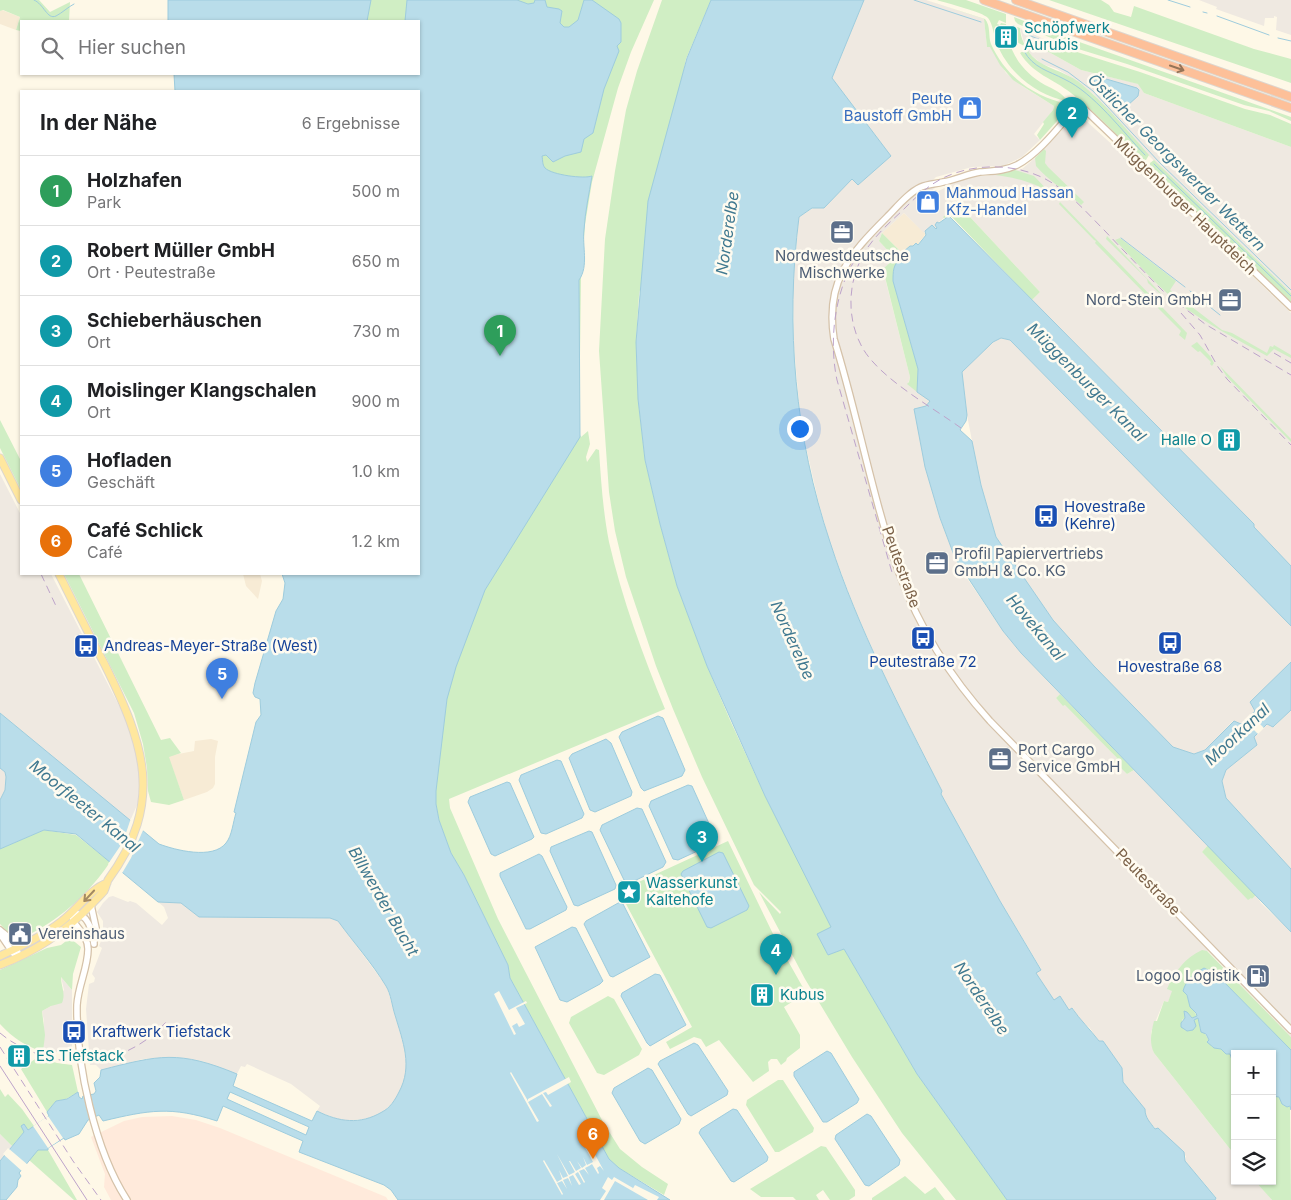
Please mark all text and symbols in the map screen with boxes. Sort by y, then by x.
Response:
place label: Schöpfwerk Aurubis [1024,18,1111,54]
search box [20,20,420,75]
building icon: Schöpfwerk Aurubis [993,24,1019,50]
icon: search [38,34,66,62]
text: Hier suchen [78,36,186,59]
one-way arrow [1169,64,1184,73]
water label: Östlicher Georgswerder Wettern [1084,69,1270,255]
place label: Peute Baustoff GmbH [844,89,952,125]
shop icon: Peute Baustoff GmbH [957,95,983,121]
pin: 2 [1056,97,1088,138]
text: In der Nähe [40,110,157,135]
text: 6 Ergebnisse [302,113,400,133]
street label: Müggenburger Hauptdeich [1110,132,1261,279]
text: Holzhafen [87,169,182,192]
text: 1 [53,181,59,201]
text: 500 m [352,181,400,201]
place label: Mahmoud Hassan Kfz-Handel [946,183,1074,219]
shop icon: Mahmoud Hassan Kfz-Handel [915,189,941,215]
water label: Norderelbe [711,190,743,276]
text: Park [87,192,121,212]
office icon: Nordwestdeutsche Mischwerke [829,219,855,245]
text: Robert Müller GmbH [87,239,275,262]
place label: Nordwestdeutsche Mischwerke [775,246,909,282]
text: 2 [51,251,61,271]
text: 650 m [352,251,400,271]
text: Ort · Peutestraße [87,262,216,282]
office icon: Nord-Stein GmbH [1217,287,1243,313]
place label: Nord-Stein GmbH [1086,290,1212,309]
text: Schieberhäuschen [87,309,262,332]
pin: 1 [484,315,516,356]
water label: Müggenburger Kanal [1023,318,1151,446]
text: 3 [51,321,61,341]
text: 730 m [353,321,400,341]
text: Ort [87,332,111,352]
text: Moislinger Klangschalen [87,379,316,402]
text: 4 [51,391,61,411]
text: 900 m [351,391,400,411]
text: Ort [87,402,111,422]
your location [787,416,813,442]
building icon: Halle O [1216,427,1242,453]
place label: Halle O [1161,430,1212,449]
text: Hofladen [87,449,172,472]
text: 5 [51,461,61,481]
text: 1.0 km [352,461,400,481]
text: Geschäft [87,472,155,492]
place label: Hovestraße (Kehre) [1064,497,1146,533]
bus stop icon: Hovestraße (Kehre) [1033,503,1059,529]
text: Café Schlick [87,519,203,542]
street label: Peutestraße [878,523,925,610]
text: 6 [51,531,61,551]
text: 1.2 km [352,531,400,551]
text: Café [87,542,122,562]
place label: Profil Papiervertriebs GmbH & Co. KG [954,544,1104,580]
office icon: Profil Papiervertriebs GmbH & Co. KG [924,550,950,576]
water label: Hovekanal [1002,590,1070,664]
water label: Norderelbe [767,597,819,683]
bus stop icon: Peutestraße 72 [910,625,936,651]
bus stop icon: Hovestraße 68 [1157,630,1183,656]
bus stop icon: Andreas-Meyer-Straße (West) [73,633,99,659]
place label: Andreas-Meyer-Straße (West) [104,636,318,655]
place label: Peutestraße 72 [869,652,977,671]
place label: Hovestraße 68 [1118,657,1222,676]
pin: 5 [206,658,238,699]
water label: Moorkanal [1200,699,1274,769]
place label: Port Cargo Service GmbH [1018,740,1121,776]
office icon: Port Cargo Service GmbH [987,746,1013,772]
water label: Moorfleeter Kanal [26,755,144,857]
pin: 3 [686,821,718,862]
water label: Billwerder Bucht [345,843,424,960]
street label: Peutestraße [1112,844,1185,919]
place label: Wasserkunst Kaltehofe [646,873,738,909]
place icon: Wasserkunst Kaltehofe [616,879,642,905]
one-way arrow [83,890,95,903]
public building icon: Vereinshaus [7,921,33,947]
place label: Vereinshaus [38,924,125,943]
pin: 4 [760,934,792,975]
water label: Norderelbe [950,957,1014,1039]
fuel station icon: Logoo Logistik [1245,963,1271,989]
place label: Logoo Logistik [1136,966,1241,985]
building icon: Kubus [749,982,775,1008]
place label: Kubus [780,985,824,1004]
bus stop icon: Kraftwerk Tiefstack [61,1019,87,1045]
place label: Kraftwerk Tiefstack [92,1022,232,1041]
building icon: ES Tiefstack [6,1043,32,1069]
place label: ES Tiefstack [36,1046,125,1065]
map controls [1231,1050,1276,1185]
button: + [1231,1050,1276,1095]
button: − [1231,1095,1276,1140]
pin: 6 [577,1118,609,1159]
button: layers [1231,1140,1276,1185]

